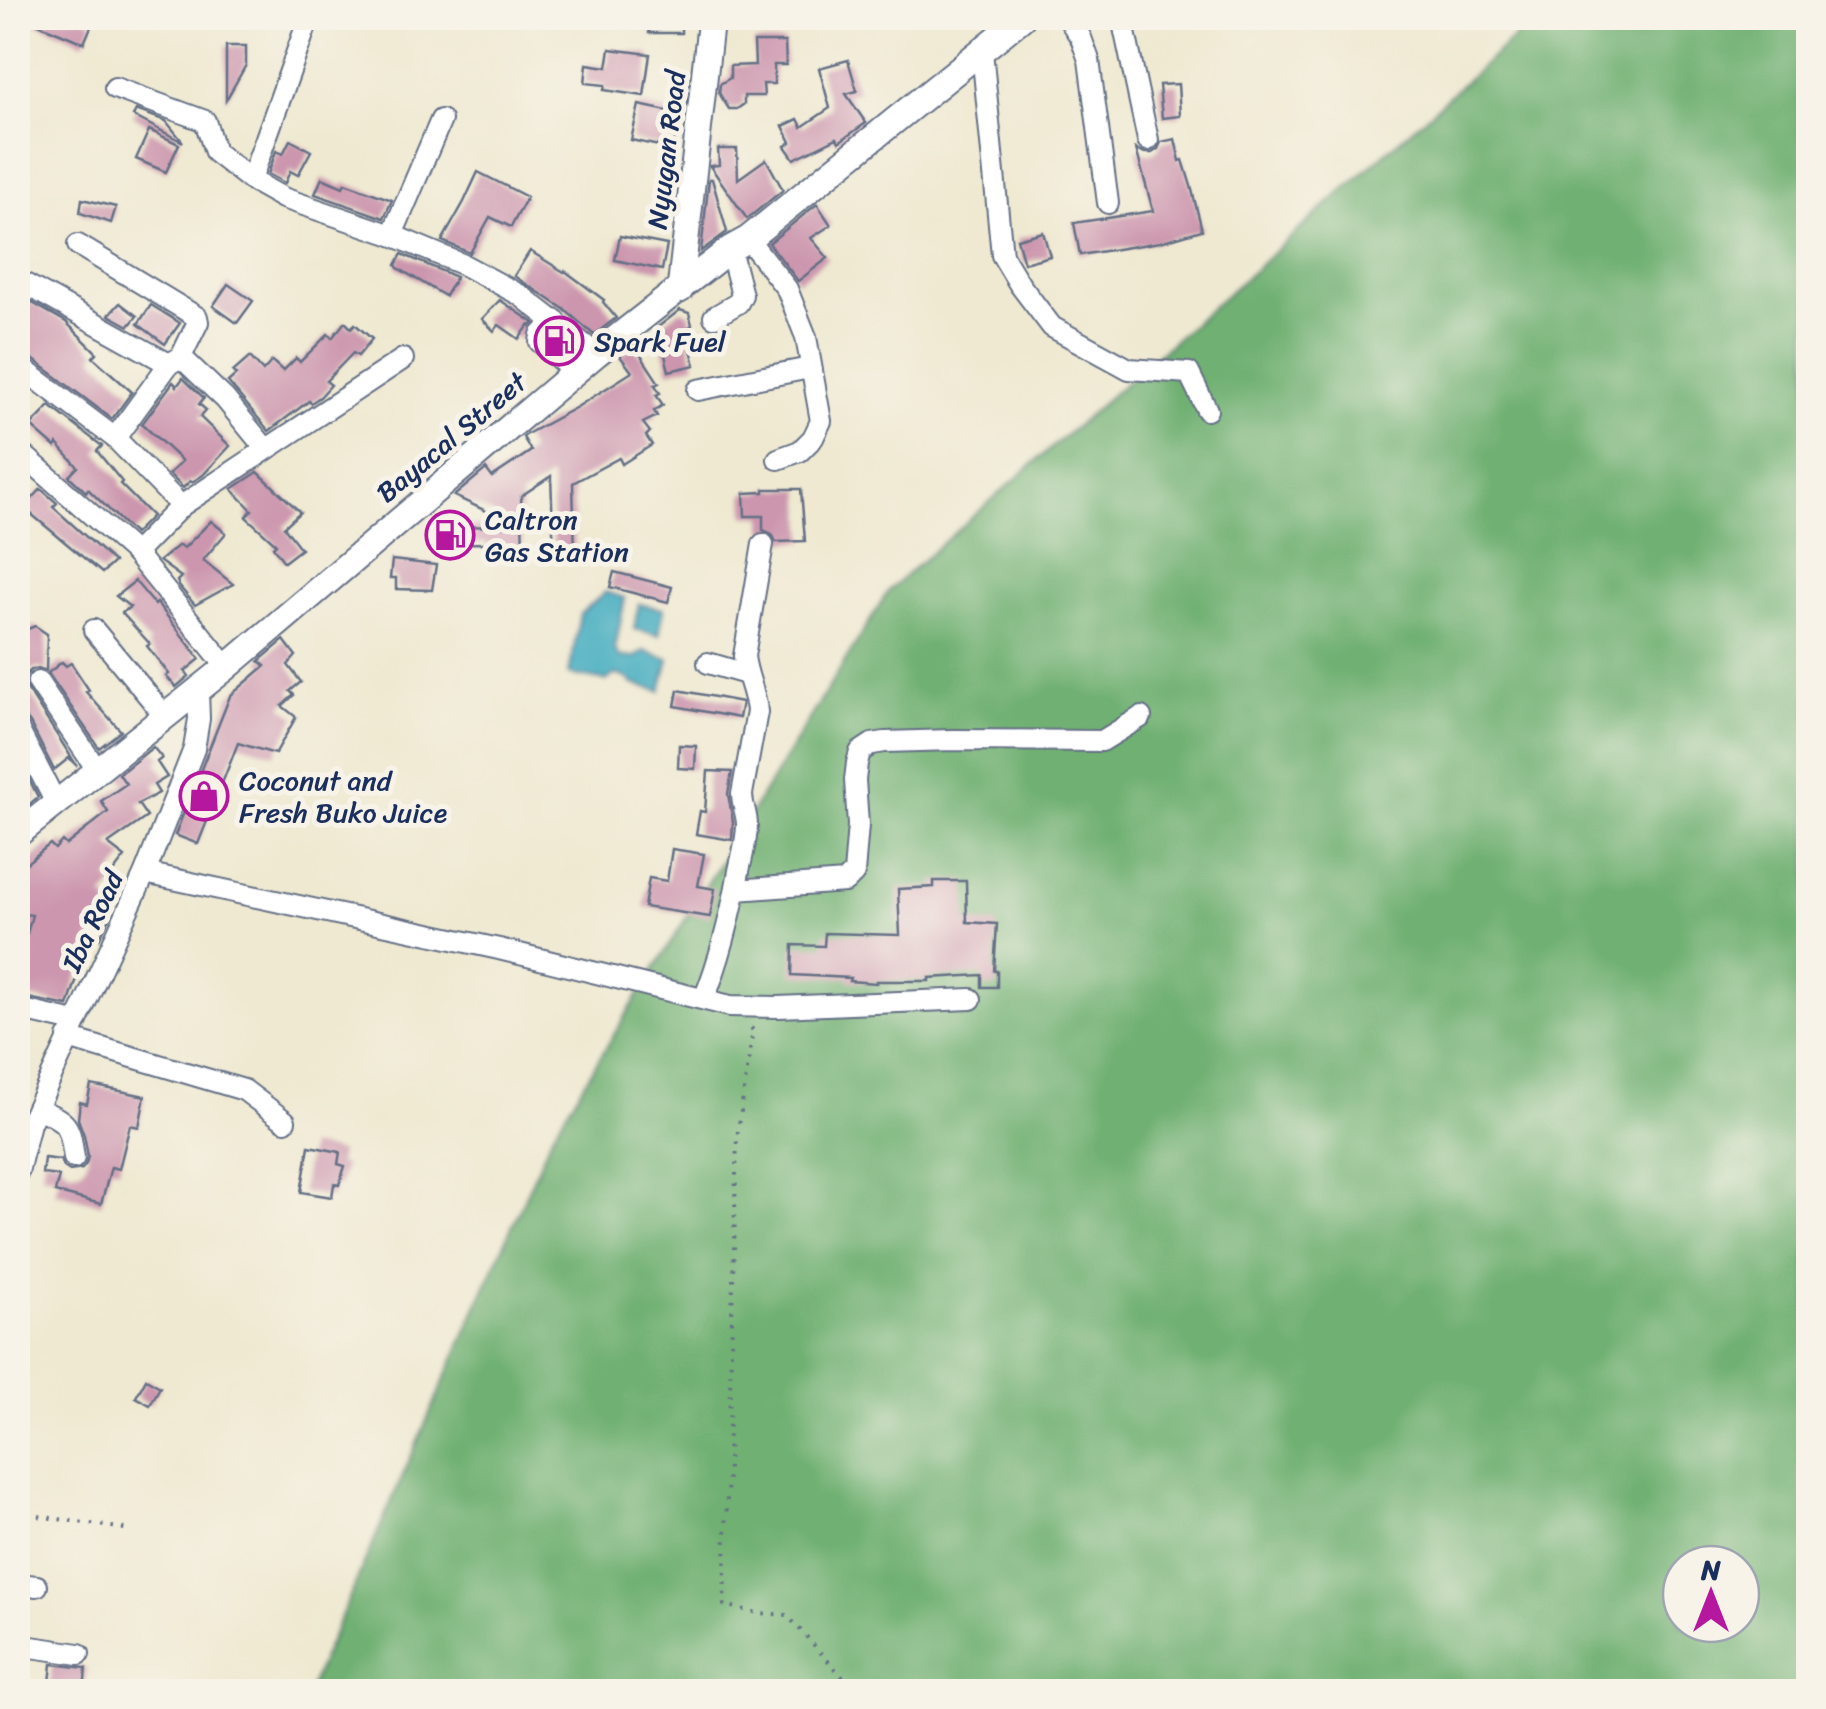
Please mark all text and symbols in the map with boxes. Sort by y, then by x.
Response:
street label: Nyugan Road [632,66,701,232]
fuel station icon: Spark Fuel [533,315,585,367]
place label: Spark Fuel [594,317,727,366]
street label: Bayacal Street [365,358,539,516]
place label: Caltron Gas Station [485,495,629,576]
fuel station icon: Caltron Gas Station [424,509,476,561]
place label: Coconut and Fresh Buko Juice [239,756,447,837]
shop icon: Coconut and Fresh Buko Juice [178,770,230,822]
street label: Iba Road [47,860,138,981]
north arrow [1661,1544,1761,1644]
text: N [1700,1545,1721,1594]

